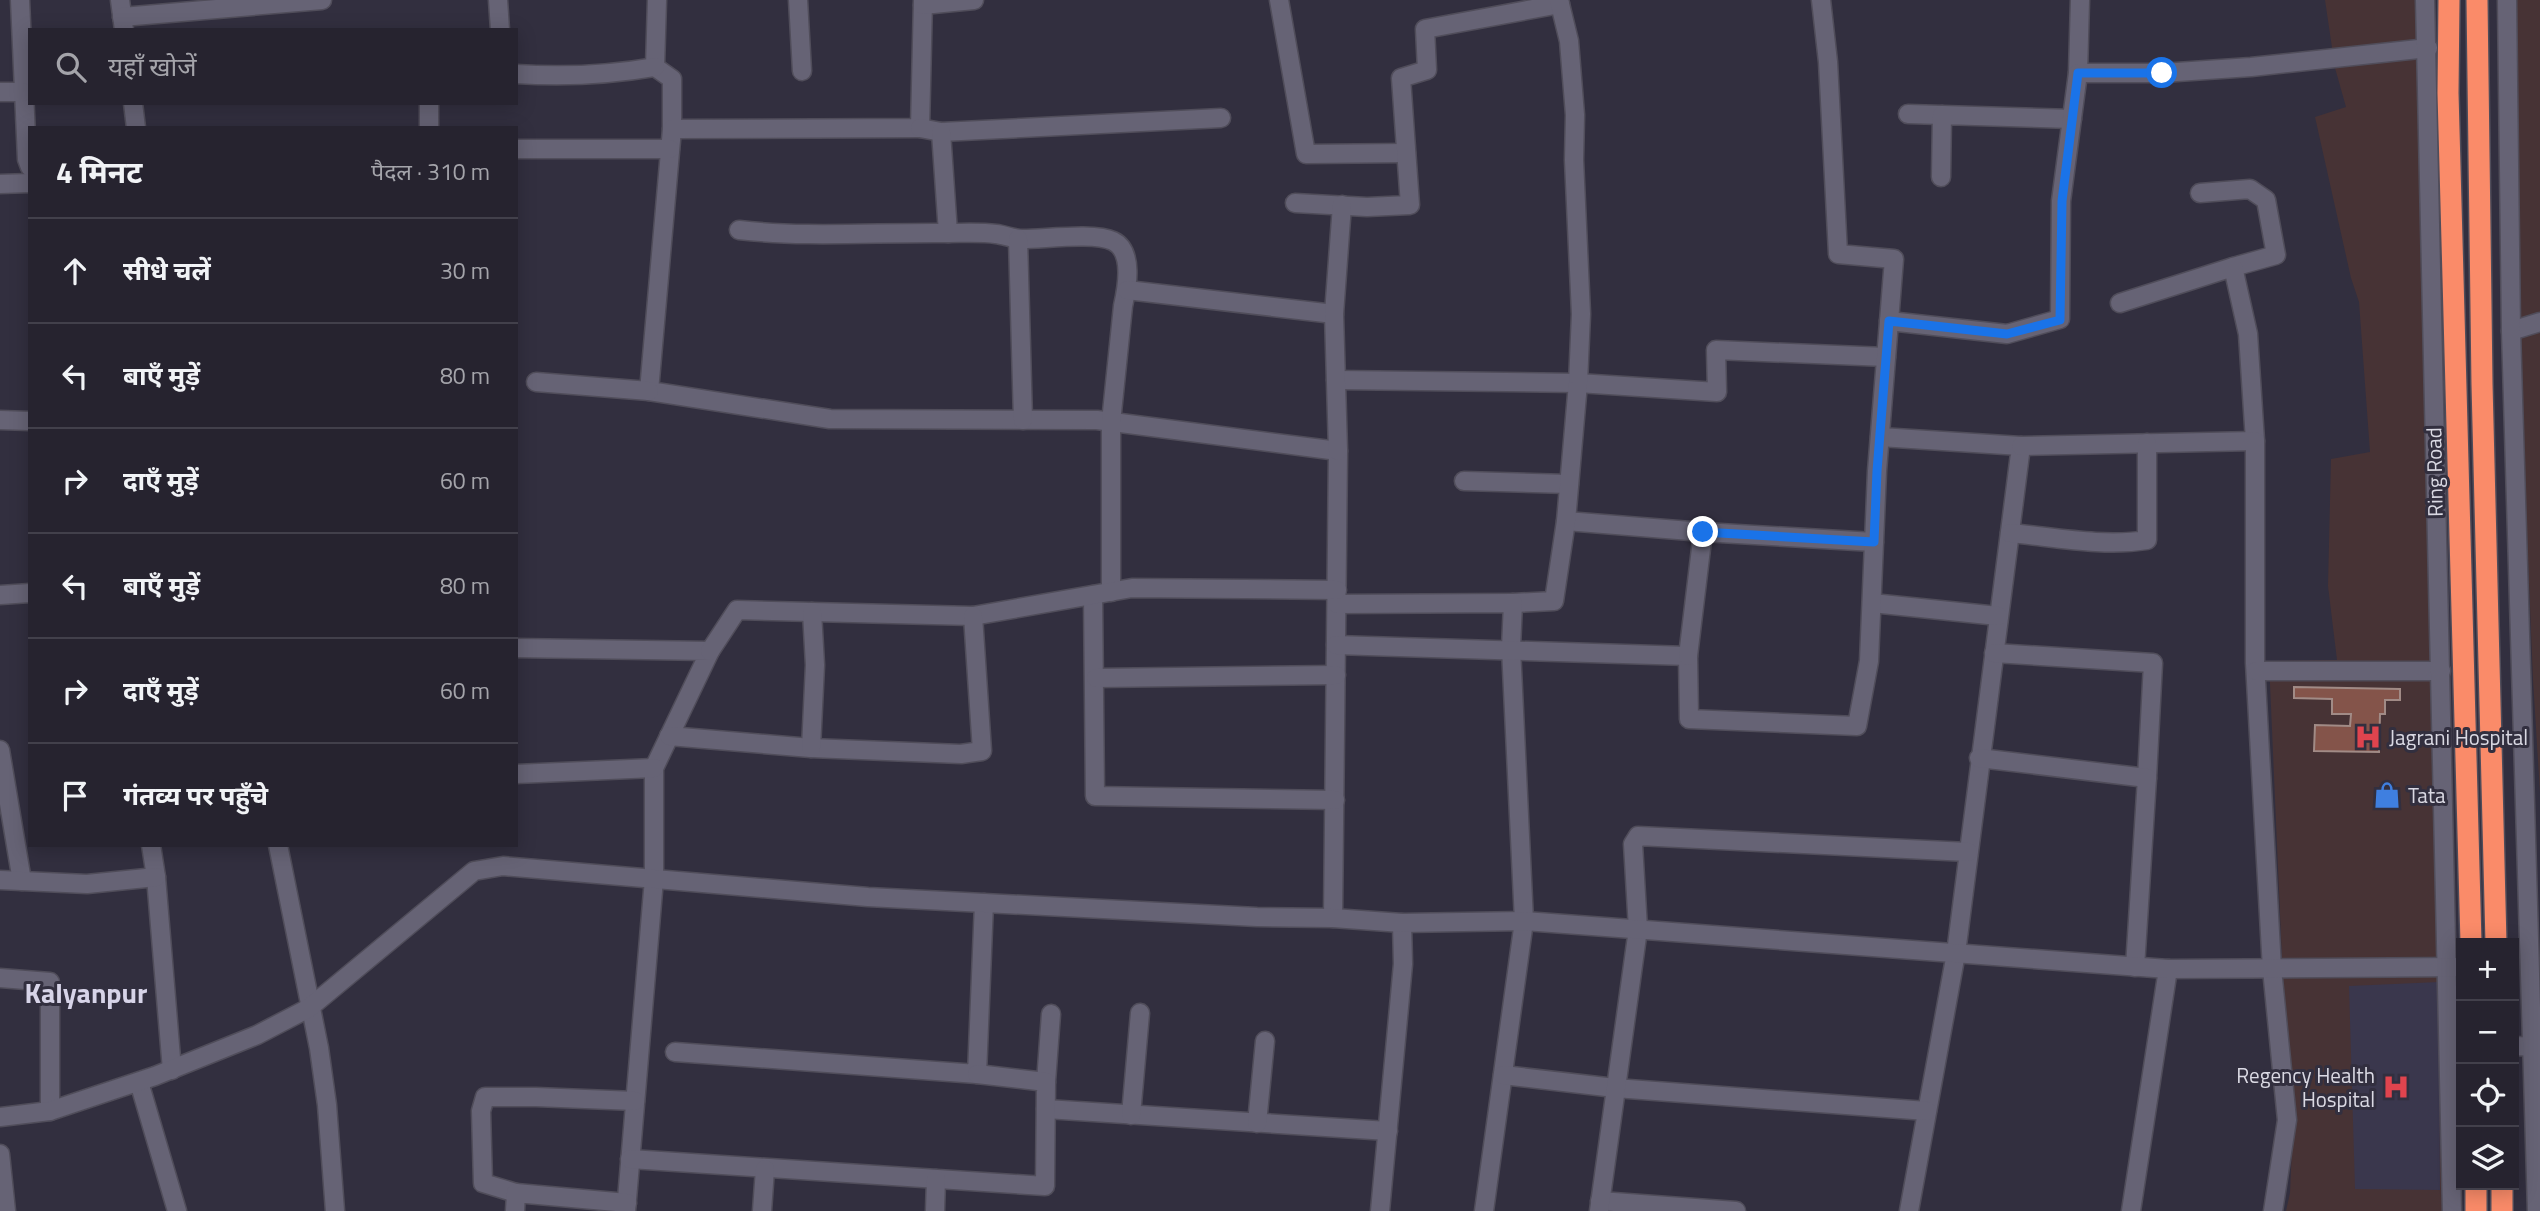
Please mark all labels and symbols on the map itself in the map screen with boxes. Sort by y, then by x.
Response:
route start [2146,57,2177,88]
street label: Ring Road [2417,427,2451,517]
route end [1687,516,1718,547]
place label: Jagrani Hospital [2389,721,2528,753]
hospital icon: Jagrani Hospital [2353,722,2383,752]
place label: Tata [2408,779,2446,811]
shop icon: Tata [2372,780,2402,810]
district label: Kalyanpur [24,971,148,1014]
place label: Regency Health Hospital [2236,1059,2375,1115]
hospital icon: Regency Health Hospital [2381,1072,2411,1102]

